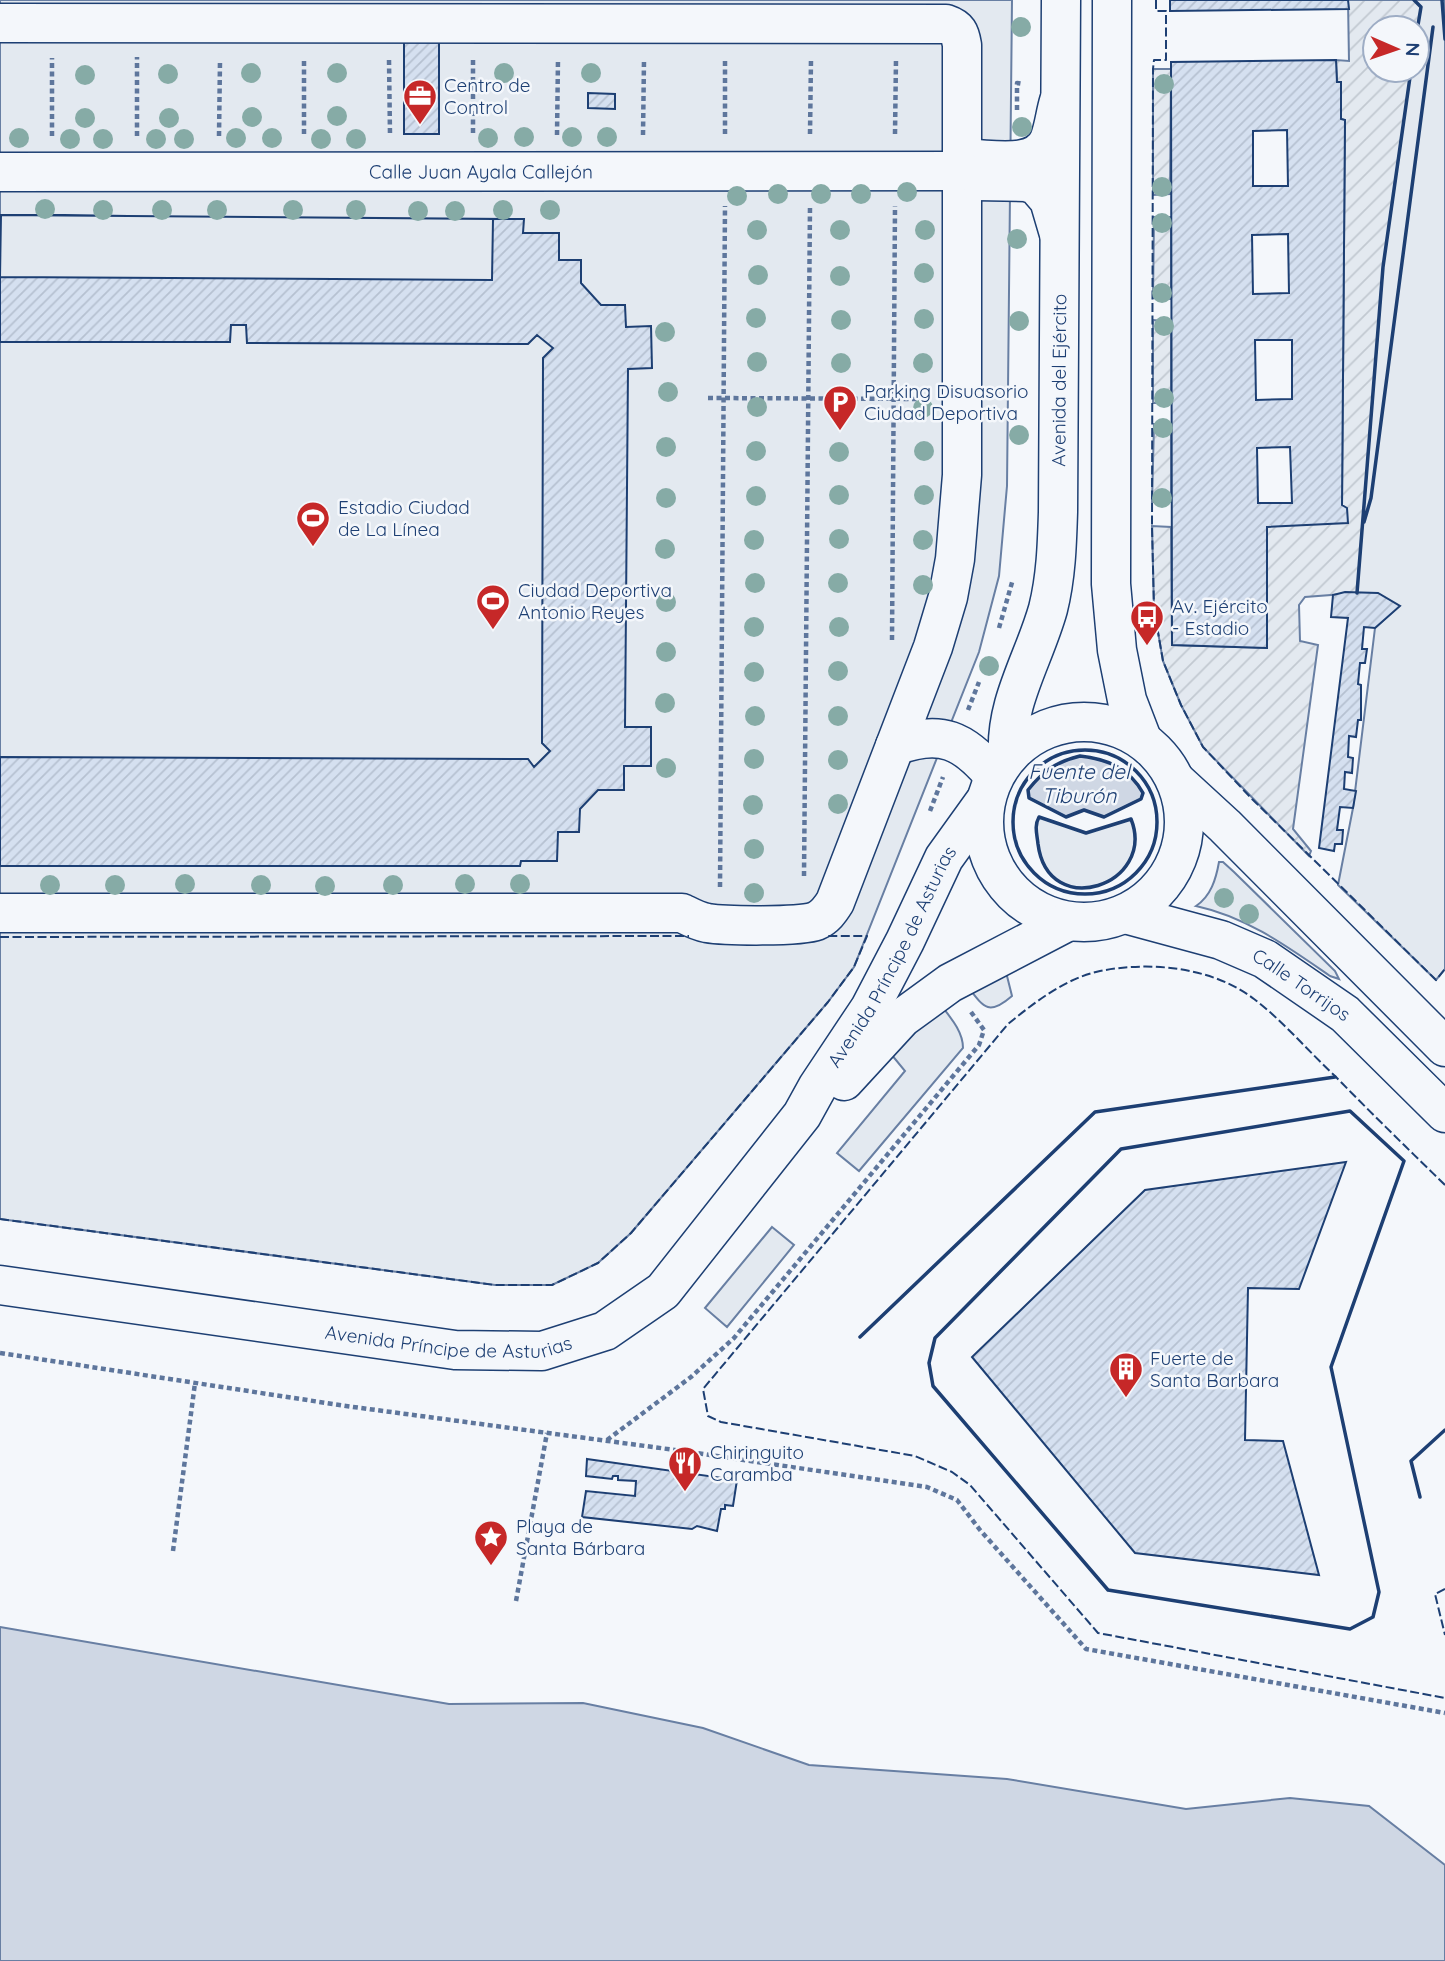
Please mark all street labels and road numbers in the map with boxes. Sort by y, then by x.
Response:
street label: Calle Juan Ayala Callejón [369,159,593,184]
street label: Avenida del Ejército [1046,294,1071,467]
street label: Avenida Príncipe de Asturias [822,841,961,1072]
street label: Calle Torrijos [1249,943,1355,1026]
street label: Avenida Príncipe de Asturias [324,1320,575,1363]

